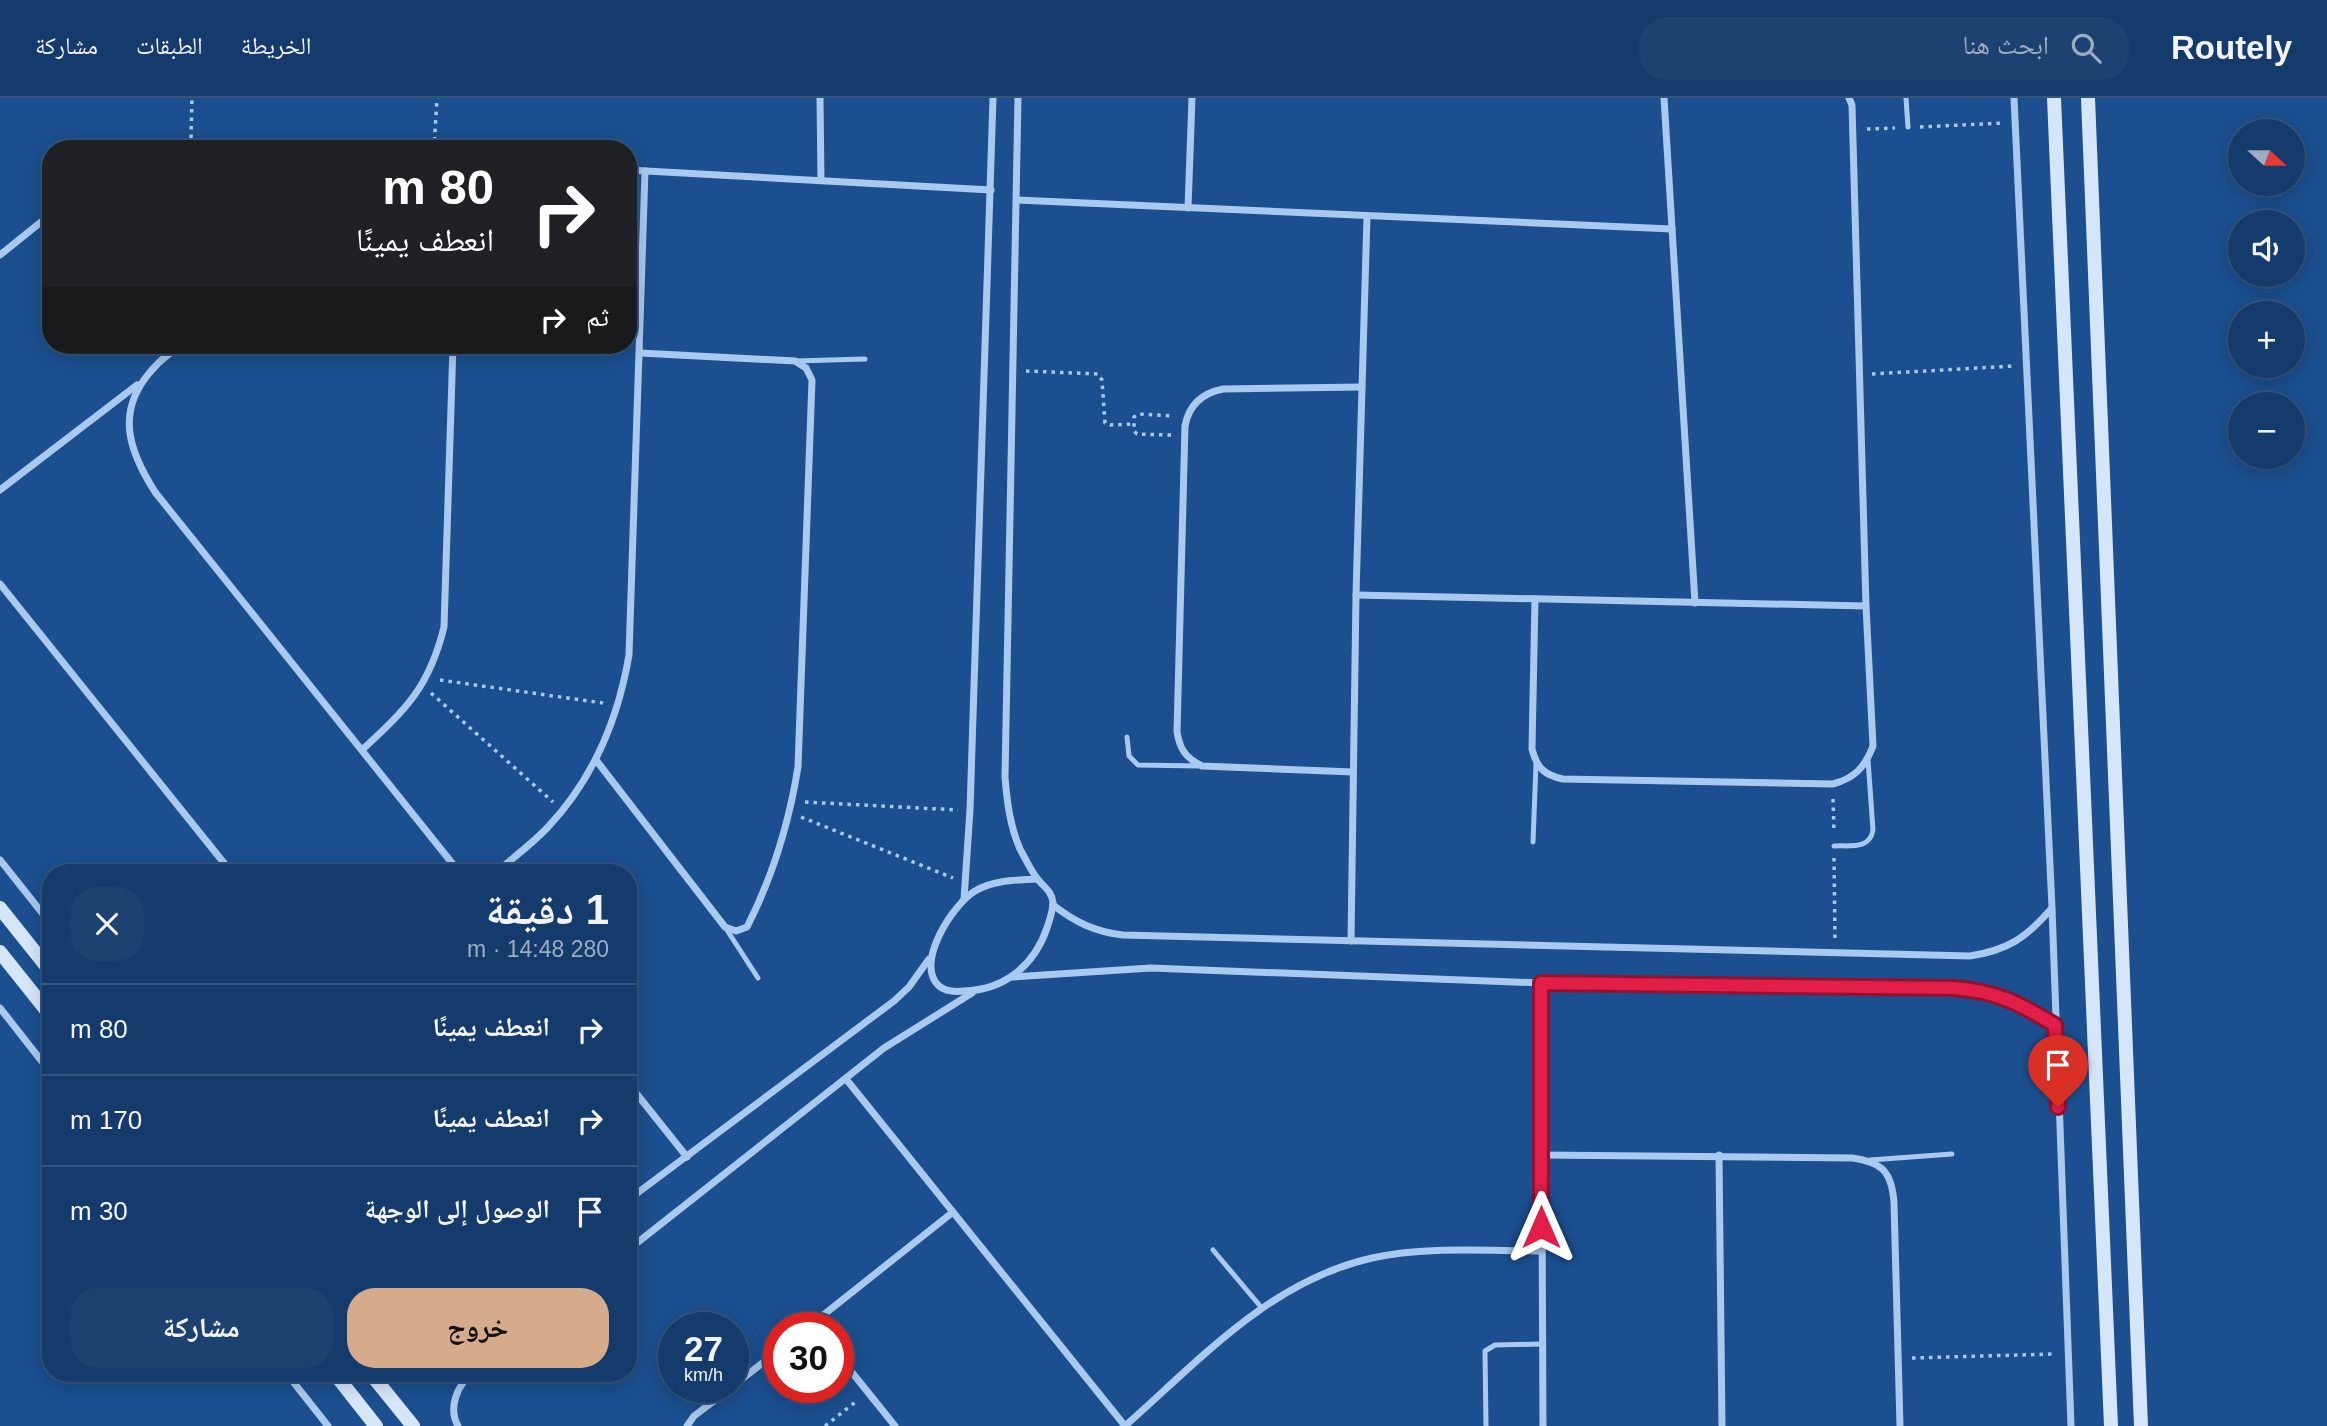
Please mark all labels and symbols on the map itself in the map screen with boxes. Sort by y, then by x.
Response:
north arrow [2228,119,2305,196]
pin [2028,1035,2088,1107]
position arrow [1504,1190,1578,1264]
speed limit sign: 30 [763,1312,854,1403]

